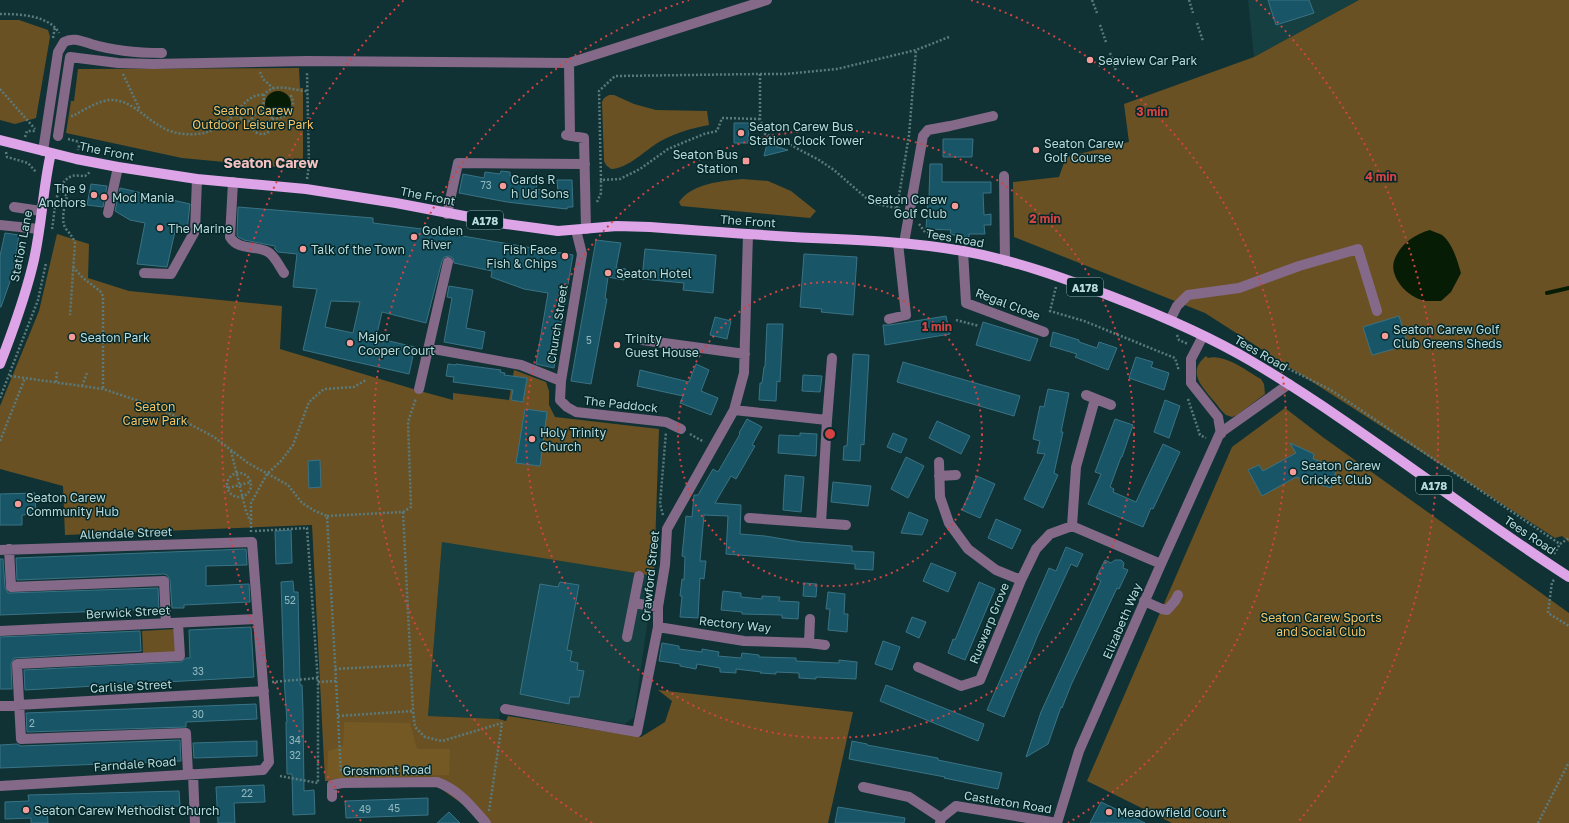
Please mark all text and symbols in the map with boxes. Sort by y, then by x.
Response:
place label: Seaview Car Park [1098,53,1197,68]
marker: Seaview Car Park [1085,55,1095,65]
park label: Seaton Carew Outdoor Leisure Park [192,103,314,132]
text: 3 min [1136,104,1168,119]
place label: Seaton Carew Bus Station Clock Tower [749,119,864,148]
marker: Seaton Carew Bus Station Clock Tower [736,128,746,138]
place label: Seaton Carew Golf Course [1044,136,1124,165]
street label: The Front [78,138,136,164]
marker: Seaton Carew Golf Course [1031,145,1041,155]
place label: Seaton Bus Station [673,147,738,176]
district label: Seaton Carew [224,154,319,171]
marker: Seaton Bus Station [741,156,751,166]
text: 4 min [1365,169,1397,184]
place label: Cards R h Ud Sons [511,172,569,201]
house number: 73 [480,179,492,191]
place label: The 9 Anchors [38,181,86,210]
marker: Cards R h Ud Sons [498,181,508,191]
street label: The Front [399,183,457,209]
marker: The 9 Anchors [89,190,99,200]
place label: Mod Mania [112,190,174,205]
marker: Mod Mania [99,192,109,202]
place label: Seaton Carew Golf Club [867,192,947,221]
marker: Seaton Carew Golf Club [950,201,960,211]
street label: Station Lane [7,209,35,283]
road number: A178 [467,211,503,229]
text: 2 min [1029,211,1061,226]
street label: The Front [720,212,777,230]
place label: The Marine [168,221,232,236]
marker: The Marine [155,223,165,233]
place label: Golden River [422,223,463,252]
street label: Tees Road [925,225,985,251]
marker: Golden River [409,232,419,242]
place label: Talk of the Town [311,242,405,257]
place label: Fish Face Fish & Chips [486,242,557,271]
marker: Talk of the Town [298,244,308,254]
marker: Fish Face Fish & Chips [560,251,570,261]
place label: Seaton Hotel [616,266,692,281]
marker: Seaton Hotel [603,268,613,278]
road number: A178 [1067,278,1103,296]
street label: Church Street [543,283,571,365]
street label: Regal Close [973,285,1043,323]
text: 1 min [922,319,952,334]
place label: Seaton Carew Golf Club Greens Sheds [1393,322,1502,351]
place label: Major Cooper Court [358,329,435,358]
place label: Seaton Park [80,330,150,345]
place label: Trinity Guest House [625,331,699,360]
marker: Seaton Carew Golf Club Greens Sheds [1380,331,1390,341]
marker: Seaton Park [67,332,77,342]
street label: Tees Road [1232,332,1290,374]
house number: 5 [586,334,592,346]
marker: Major Cooper Court [345,338,355,348]
marker: Trinity Guest House [612,340,622,350]
street label: The Paddock [583,393,659,415]
park label: Seaton Carew Park [122,399,188,428]
place label: Holy Trinity Church [540,425,607,454]
centre of rings [823,427,837,441]
marker: Holy Trinity Church [527,434,537,444]
place label: Seaton Carew Cricket Club [1301,458,1381,487]
marker: Seaton Carew Cricket Club [1288,467,1298,477]
road number: A178 [1416,476,1452,494]
place label: Seaton Carew Community Hub [26,490,119,519]
marker: Seaton Carew Community Hub [13,499,23,509]
street label: Tees Road [1501,512,1559,558]
street label: Allendale Street [79,524,173,542]
street label: Crawford Street [638,530,662,622]
street label: Ruswarp Grove [966,580,1012,666]
street label: Elizabeth Way [1099,580,1145,661]
house number: 52 [284,594,296,606]
street label: Berwick Street [85,602,171,622]
park label: Seaton Carew Sports and Social Club [1260,610,1382,639]
street label: Rectory Way [698,613,772,635]
house number: 33 [192,665,204,677]
street label: Carlisle Street [90,676,173,696]
house number: 30 [192,708,204,720]
house number: 2 [29,717,35,729]
house number: 34 [289,734,301,746]
house number: 32 [289,749,301,761]
street label: Farndale Road [93,754,177,774]
street label: Grosmont Road [342,762,432,778]
house number: 22 [241,787,253,799]
street label: Castleton Road [963,788,1053,816]
house number: 45 [388,802,400,814]
place label: Seaton Carew Methodist Church [34,803,219,818]
house number: 49 [359,803,371,815]
marker: Seaton Carew Methodist Church [21,805,31,815]
place label: Meadowfield Court [1117,805,1227,820]
marker: Meadowfield Court [1104,807,1114,817]

